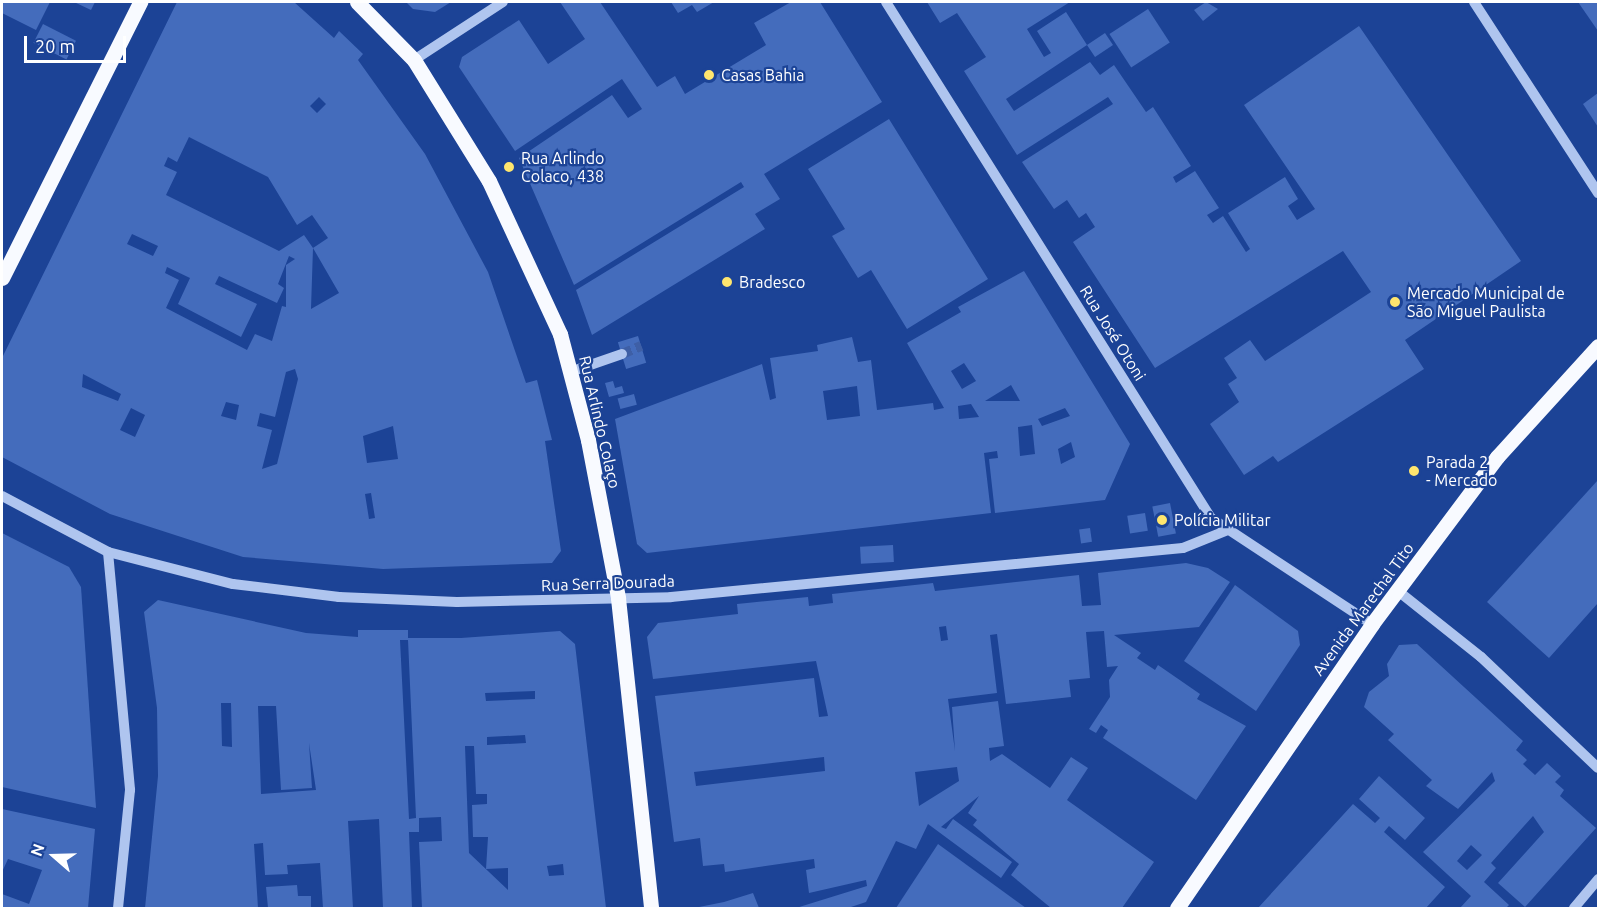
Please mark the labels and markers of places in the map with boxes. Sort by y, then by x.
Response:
place label: Casas Bahia [721,65,804,85]
marker: Casas Bahia [702,68,716,82]
place label: Rua Arlindo Colaco, 438 [521,148,604,186]
marker: Rua Arlindo Colaco, 438 [502,160,516,174]
place label: Bradesco [739,272,805,292]
marker: Bradesco [720,275,734,289]
place label: Mercado Municipal de São Miguel Paulista [1407,283,1565,321]
marker: Mercado Municipal de São Miguel Paulista [1388,295,1402,309]
place label: Parada 2 - Mercado [1426,452,1497,490]
marker: Parada 2 - Mercado [1407,464,1421,478]
place label: Polícia Militar [1174,510,1270,530]
marker: Polícia Militar [1155,513,1169,527]

